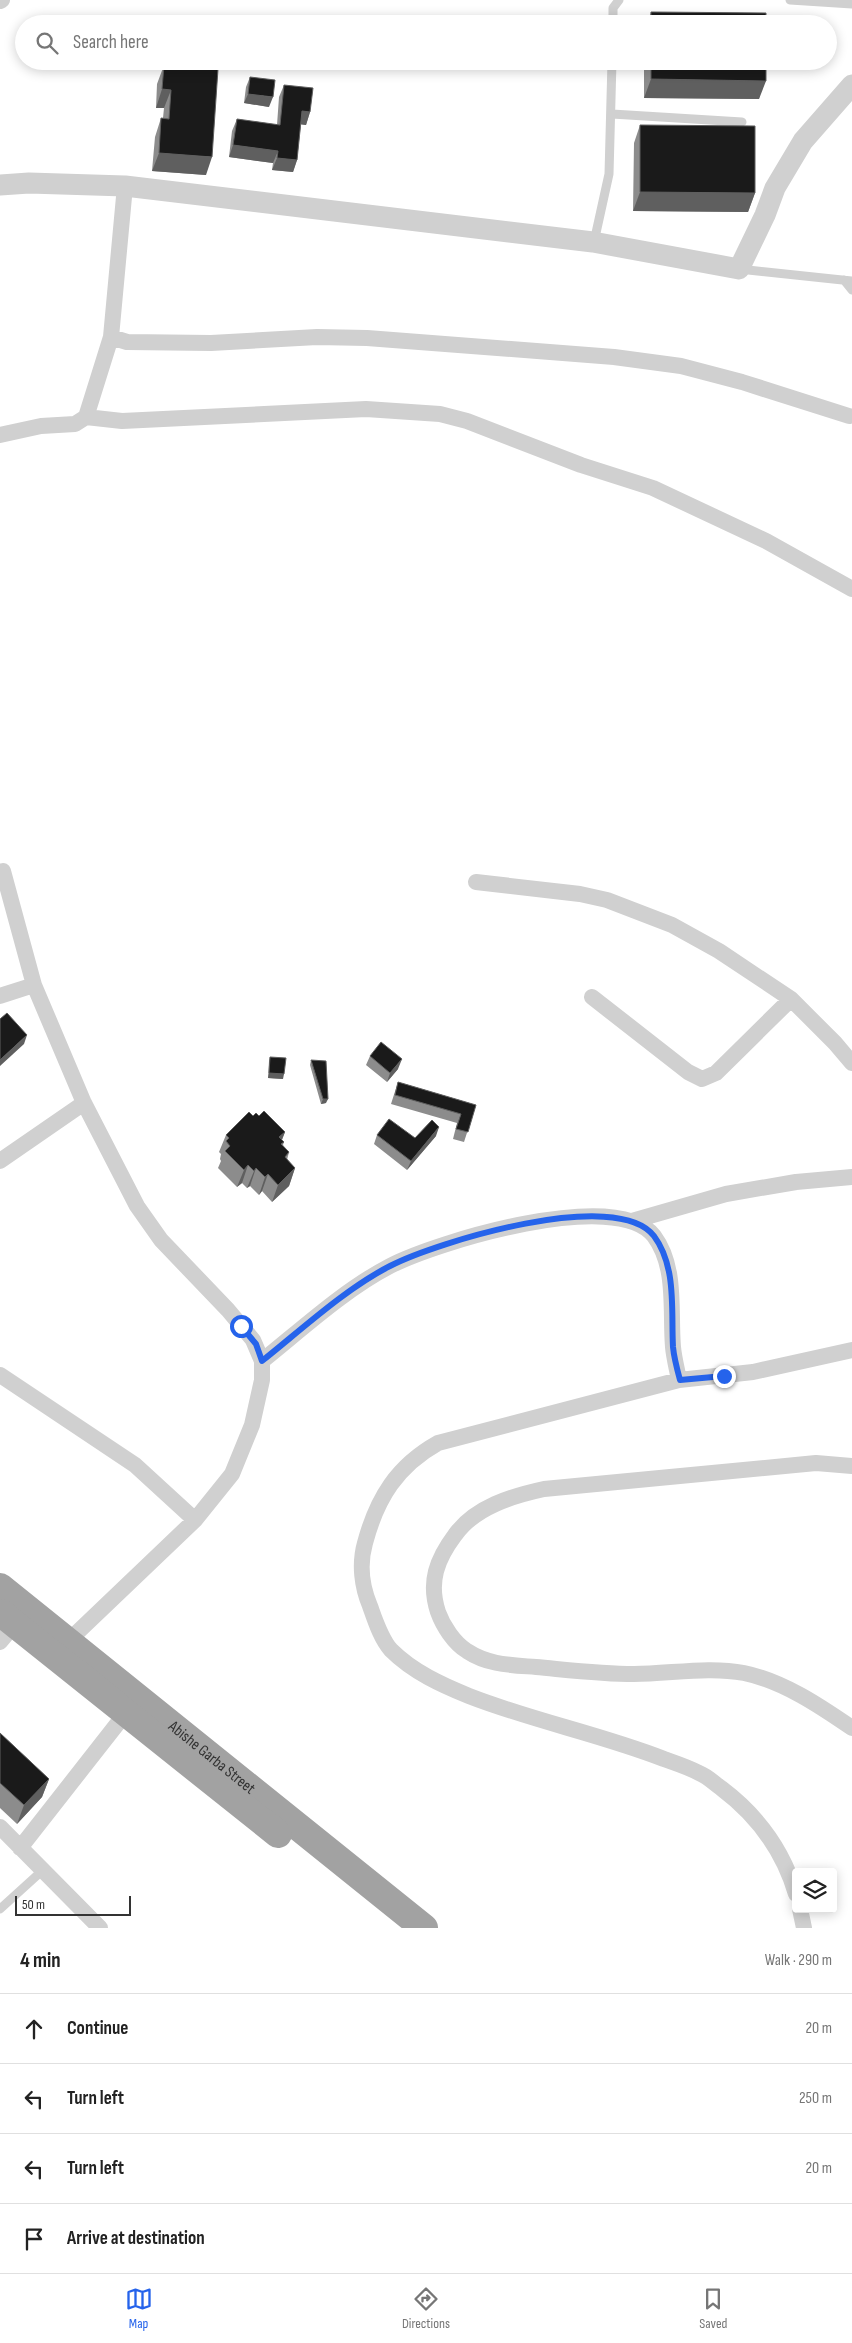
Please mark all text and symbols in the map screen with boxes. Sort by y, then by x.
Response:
search box [15,15,837,70]
icon: search [33,29,61,57]
text: Search here [73,31,149,54]
route start [230,1315,253,1338]
route end [713,1365,736,1388]
street label: Abishe Garba Street [164,1716,259,1798]
map controls [792,1868,837,1913]
button: layers [792,1868,837,1913]
scale bar [15,1893,131,1916]
text: 50 m [22,1896,45,1913]
text: 4 min [20,1948,61,1973]
text: Walk · 290 m [765,1951,832,1970]
icon: ahead [20,2015,48,2043]
text: Continue [67,2017,128,2040]
text: 20 m [805,2019,832,2038]
icon: left [20,2085,48,2113]
text: Turn left [67,2087,124,2110]
text: 250 m [799,2089,832,2108]
icon: left [20,2155,48,2183]
text: Turn left [67,2157,124,2180]
text: 20 m [805,2159,832,2178]
icon: arrive [20,2225,48,2253]
text: Arrive at destination [67,2227,205,2250]
tab: Map [125,2285,153,2332]
tab: Directions [402,2285,450,2332]
tab: Saved [699,2285,727,2332]

